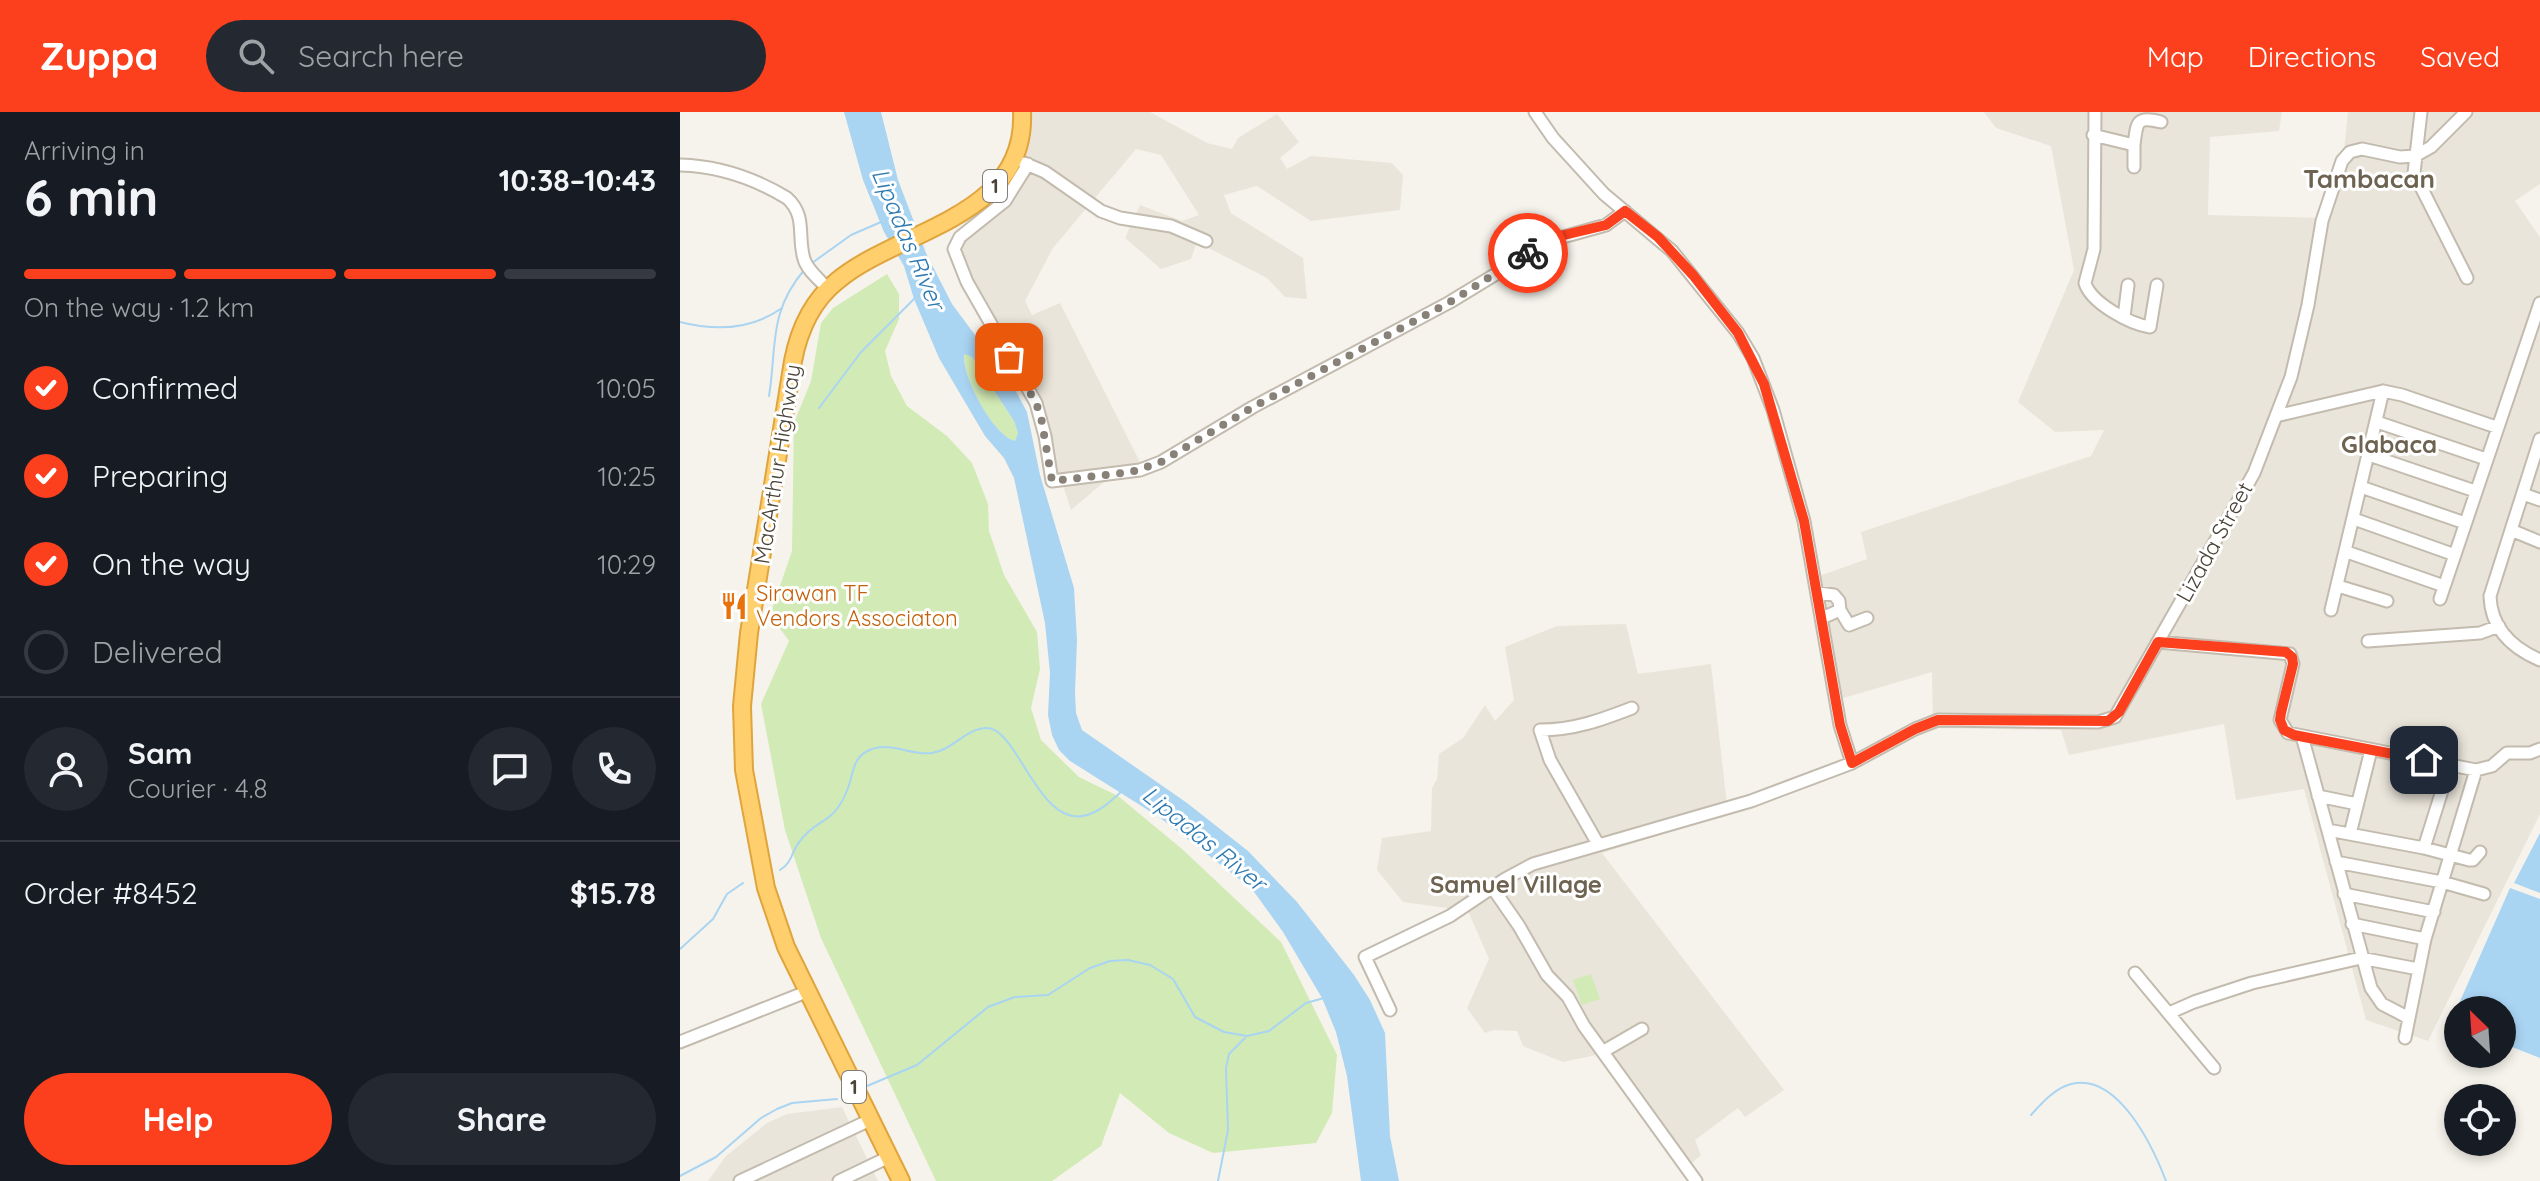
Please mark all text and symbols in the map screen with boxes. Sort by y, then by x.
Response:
search box [206,20,766,92]
text: Zuppa [40,32,158,80]
icon: search [234,34,278,78]
text: Search here [298,37,464,75]
text: Map [2147,39,2204,74]
text: Directions [2248,39,2376,74]
text: Saved [2420,39,2500,74]
text: Arriving in [24,134,145,167]
text: 10:38–10:43 [499,161,656,199]
district label: Tambacan [2303,162,2435,195]
water label: Lipadas River [866,163,953,316]
text: 6 min [24,164,159,229]
road number: 1 [983,170,1007,202]
courier [1488,213,1568,293]
icon: bike [1506,231,1550,275]
text: On the way · 1.2 km [24,291,254,324]
pin [975,323,1043,391]
icon: bag [987,335,1031,379]
street label: MacArthur Highway [747,362,807,566]
icon: check [24,366,68,410]
text: Confirmed [92,369,238,407]
text: 10:05 [596,372,656,405]
district label: Glabaca [2341,429,2437,459]
icon: check [24,454,68,498]
text: Preparing [92,457,228,495]
text: 10:25 [597,460,656,493]
street label: Lizada Street [2169,477,2259,607]
icon: check [24,542,68,586]
text: On the way [92,545,251,583]
text: 10:29 [597,548,656,581]
place label: Sirawan TF Vendors Associaton [756,579,958,632]
restaurant icon: Sirawan TF Vendors Associaton [719,591,749,621]
text: Delivered [92,633,223,671]
pin [2390,726,2458,794]
button: person [24,727,108,811]
button: chat [468,727,552,811]
button: phone [572,727,656,811]
text: Sam [128,734,192,772]
icon: home [2402,738,2446,782]
text: Courier · 4.8 [128,772,267,805]
water label: Lipadas River [1137,779,1275,899]
district label: Samuel Village [1430,869,1602,899]
text: Order #8452 [24,874,198,912]
text: $15.78 [570,874,656,912]
north arrow [2444,996,2516,1068]
map controls [2444,996,2516,1156]
road number: 1 [842,1071,866,1103]
button: Help [24,1073,332,1165]
button: Share [348,1073,656,1165]
button: locate [2444,1084,2516,1156]

